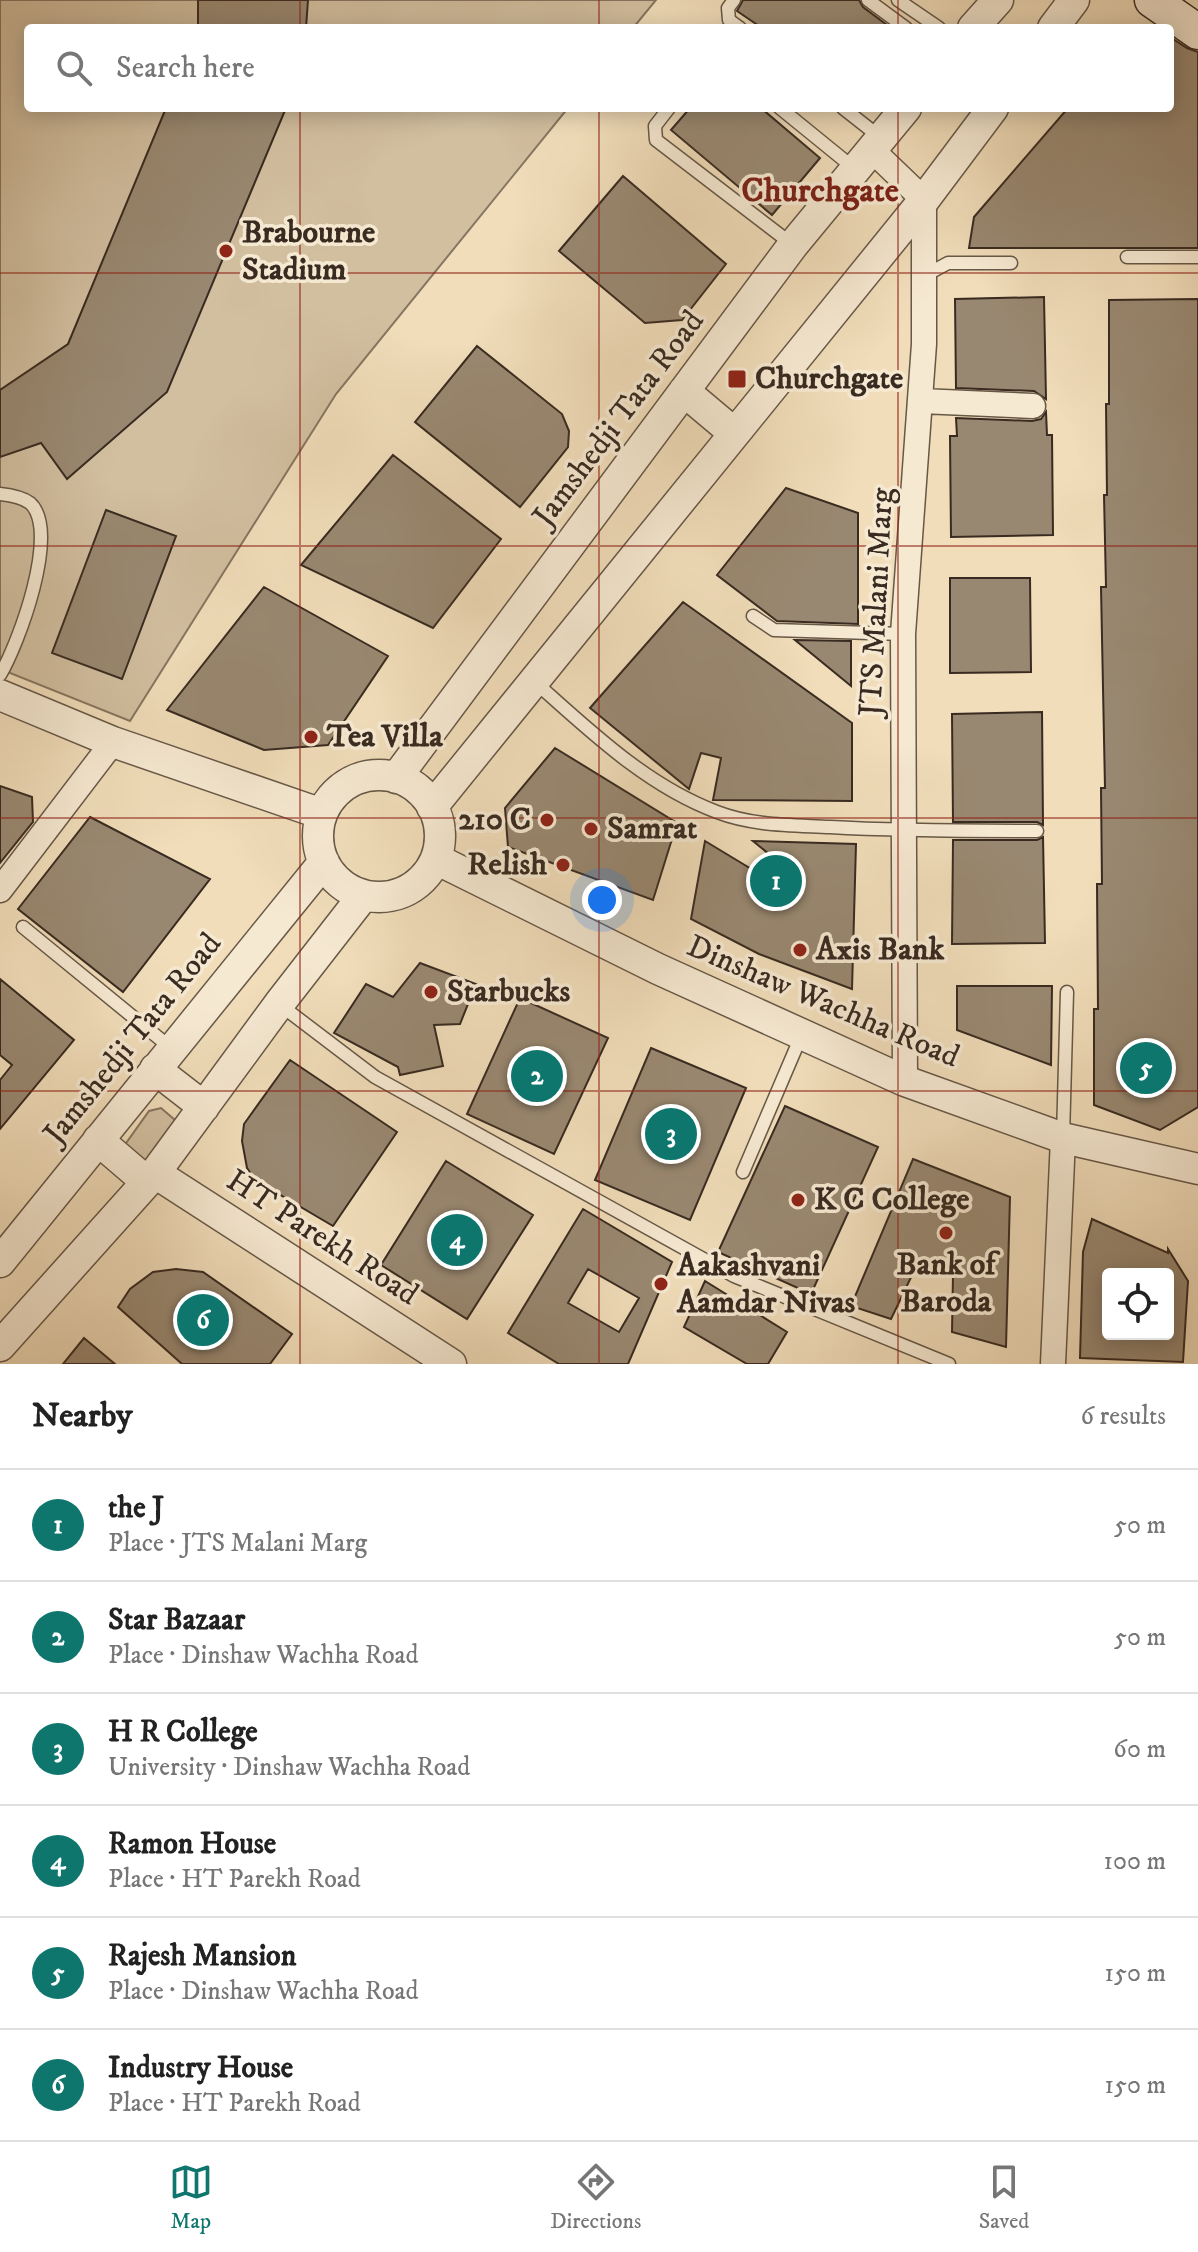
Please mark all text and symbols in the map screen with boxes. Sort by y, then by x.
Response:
search box [24,24,1174,112]
icon: search [52,46,96,90]
text: Search here [116,50,255,87]
district label: Churchgate [741,170,899,212]
place label: Brabourne Stadium [242,213,375,290]
marker: Brabourne Stadium [217,242,235,260]
street label: Jamshedji Tata Road [523,303,714,538]
place label: Churchgate [755,359,903,399]
marker: Churchgate [726,368,748,390]
street label: JTS Malani Marg [851,486,903,720]
place label: Tea Villa [326,717,443,757]
marker: Tea Villa [302,728,320,746]
place label: 210 C [458,800,531,840]
place label: Samrat [607,809,698,849]
marker: 210 C [538,811,556,829]
marker: Samrat [582,820,600,838]
place label: Relish [467,845,547,885]
pin: 1 [750,851,802,911]
marker: Relish [554,856,572,874]
your location [582,880,622,920]
street label: Jamshedji Tata Road [33,925,231,1155]
street label: Dinshaw Wachha Road [681,927,965,1077]
place label: Axis Bank [815,930,945,970]
marker: Axis Bank [791,941,809,959]
place label: Starbucks [447,972,571,1012]
marker: Starbucks [422,983,440,1001]
pin: 5 [1120,1038,1172,1098]
pin: 2 [511,1046,563,1106]
pin: 3 [645,1104,697,1164]
street label: HT Parekh Road [218,1161,426,1315]
place label: K C College [814,1180,969,1220]
marker: K C College [789,1191,807,1209]
pin: 4 [431,1210,483,1270]
marker: Bank of Baroda [937,1224,955,1242]
place label: Bank of Baroda [897,1245,1001,1322]
place label: Aakashvani Aamdar Nivas [676,1246,856,1323]
map controls [1102,1268,1174,1340]
button: locate [1102,1268,1174,1340]
marker: Aakashvani Aamdar Nivas [652,1275,670,1293]
pin: 6 [177,1290,229,1350]
text: Nearby [32,1395,133,1437]
text: 6 results [1080,1400,1166,1433]
text: the J [108,1490,164,1527]
text: 1 [53,1509,63,1542]
text: 50 m [1114,1509,1166,1542]
text: Place · JTS Malani Marg [108,1527,367,1560]
text: Star Bazaar [108,1602,245,1639]
text: 2 [52,1621,64,1654]
text: 50 m [1114,1621,1166,1654]
text: Place · Dinshaw Wachha Road [108,1639,419,1672]
text: H R College [108,1714,258,1751]
text: 3 [53,1733,63,1766]
text: 60 m [1113,1733,1166,1766]
text: University · Dinshaw Wachha Road [108,1751,470,1784]
text: Ramon House [108,1826,276,1863]
text: 4 [51,1845,65,1878]
text: 100 m [1103,1845,1166,1878]
text: Place · HT Parekh Road [108,1863,361,1896]
text: Rajesh Mansion [108,1938,296,1975]
text: 5 [52,1957,64,1990]
text: 150 m [1105,1957,1166,1990]
text: Place · Dinshaw Wachha Road [108,1975,419,2008]
text: Industry House [108,2050,293,2087]
text: 6 [51,2069,65,2102]
text: 150 m [1105,2069,1166,2102]
text: Place · HT Parekh Road [108,2087,361,2120]
tab: Map [169,2160,213,2235]
tab: Directions [550,2160,641,2235]
tab: Saved [979,2160,1029,2235]

